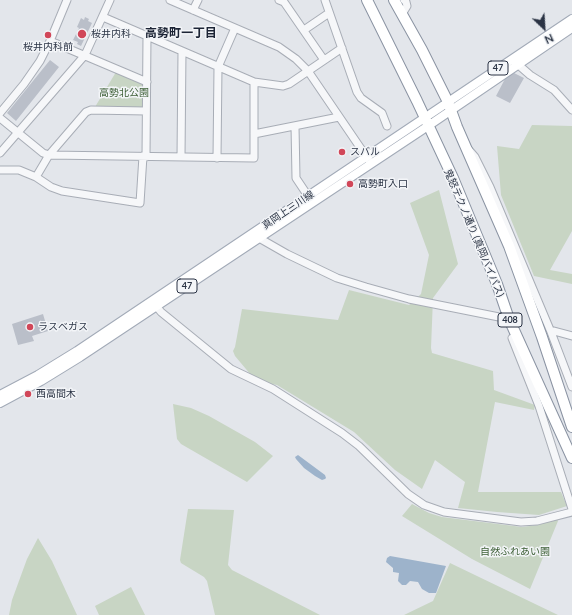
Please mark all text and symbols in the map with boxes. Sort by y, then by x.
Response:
north arrow [524,8,564,48]
district label: 高勢町一丁目 [145,26,217,40]
marker: 桜井内科 [76,28,88,40]
place label: 桜井内科 [91,28,131,40]
marker: 桜井内科前 [43,30,53,40]
text: N [543,32,556,47]
place label: 桜井内科前 [23,41,73,53]
road number: 47 [488,61,508,75]
park label: 高勢北公園 [99,87,149,99]
place label: スバル [350,146,380,158]
marker: スバル [337,147,347,157]
street label: 鬼怒テクノ通り (真岡バイパス) [442,167,506,299]
place label: 高勢町入口 [358,178,408,190]
marker: 高勢町入口 [345,179,355,189]
street label: 真岡上三川線 [260,188,316,232]
road number: 47 [177,279,197,293]
road number: 408 [498,313,522,327]
place label: ラスベガス [38,321,88,333]
marker: ラスベガス [25,322,35,332]
place label: 西高間木 [36,388,76,400]
marker: 西高間木 [23,389,33,399]
park label: 自然ふれあい園 [480,546,550,558]

